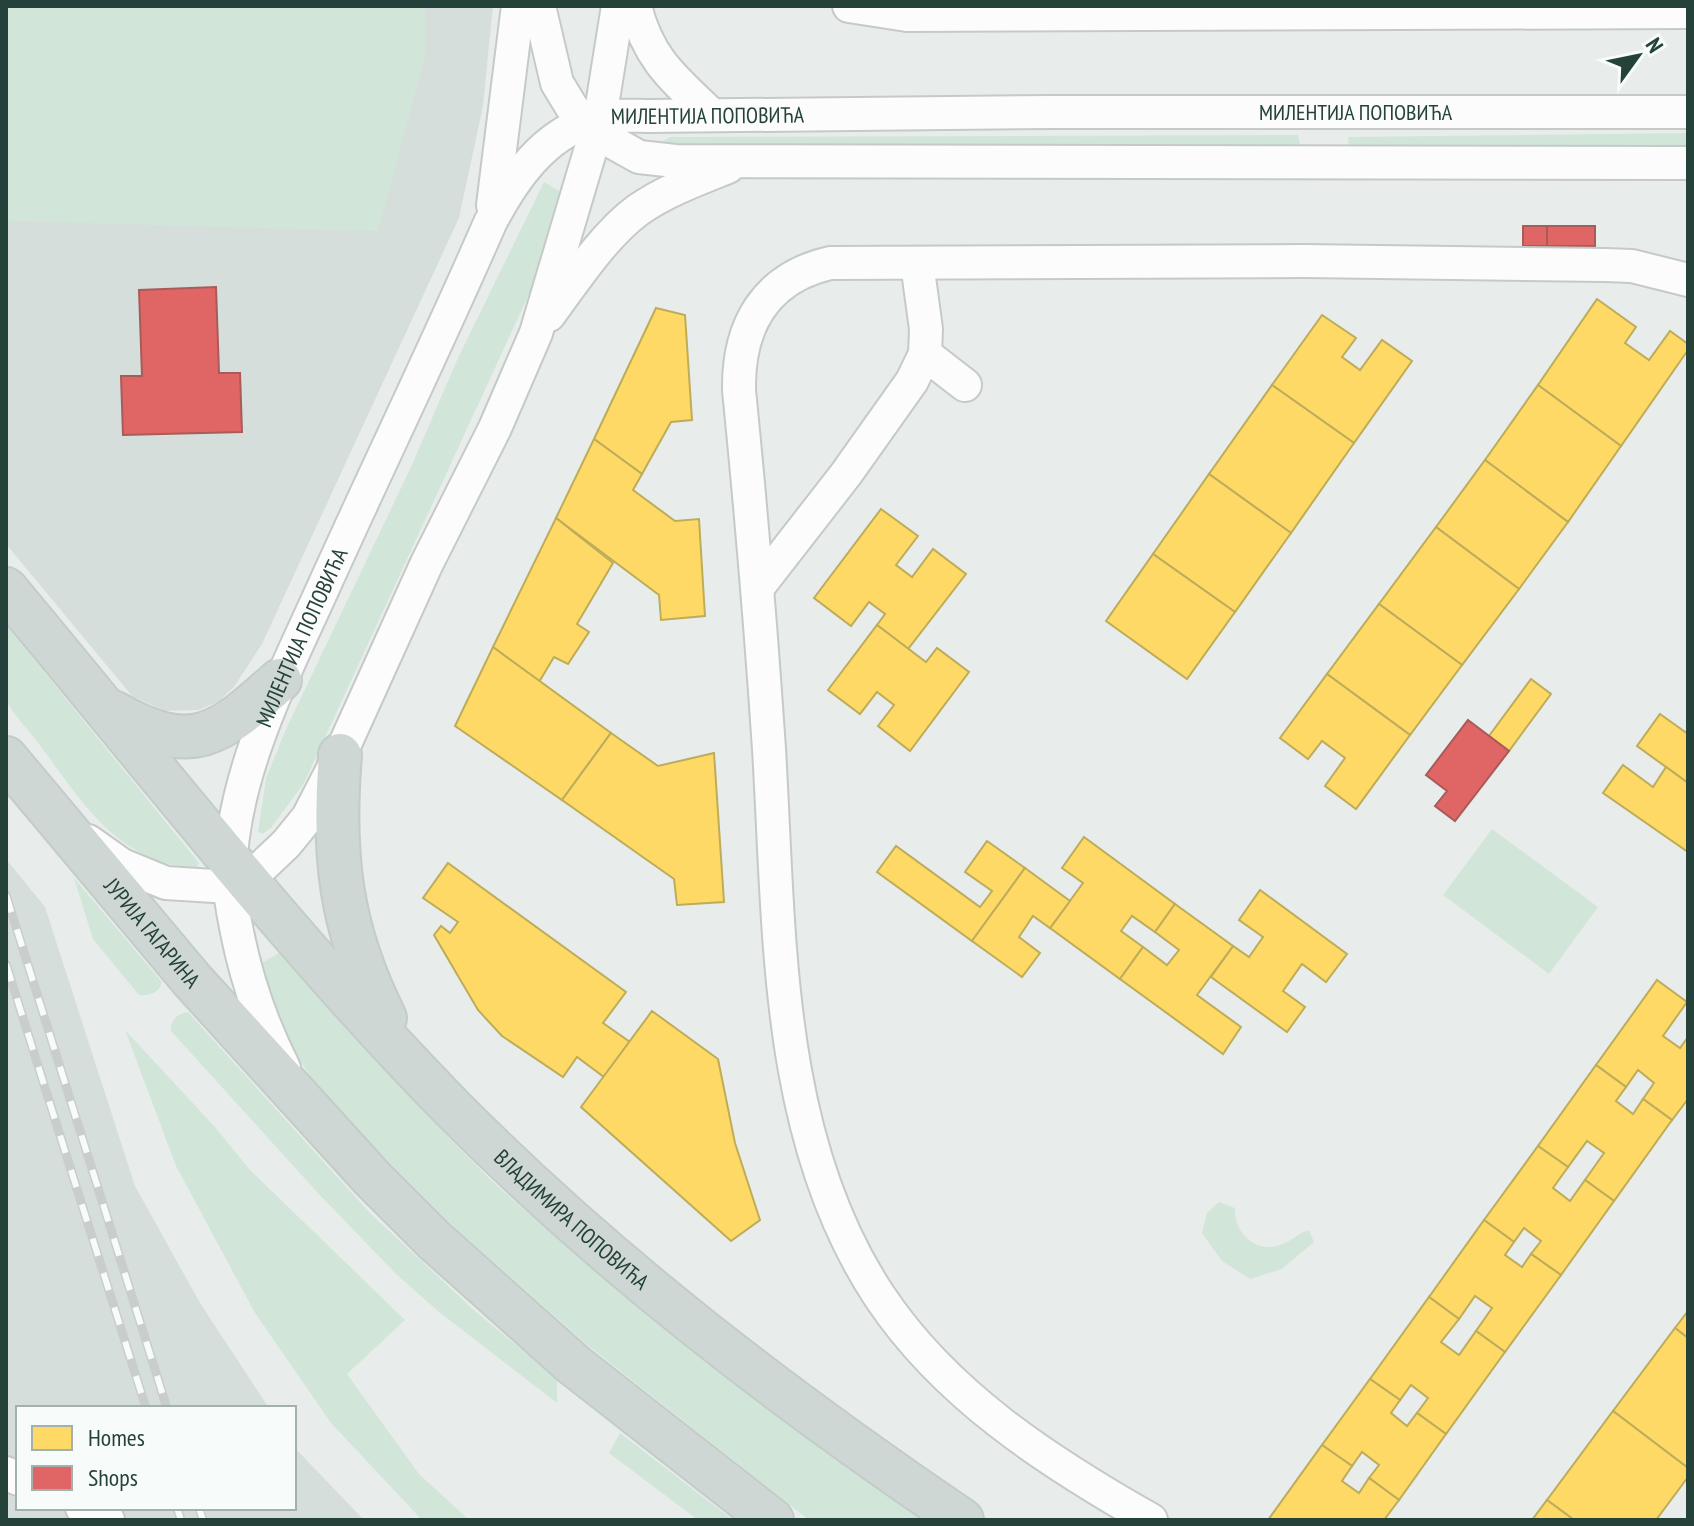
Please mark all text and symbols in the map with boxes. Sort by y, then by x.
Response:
north arrow [1598,16,1678,96]
text: N [1640,32,1670,58]
street label: МИЛЕНТИЈА ПОПОВИЋА [1259,98,1453,126]
street label: МИЛЕНТИЈА ПОПОВИЋА [610,100,805,130]
street label: МИЛЕНТИЈА ПОПОВИЋА [250,543,354,731]
street label: ЈУРИЈА ГАГАРИНА [98,871,207,994]
street label: ВЛАДИМИРА ПОПОВИЋА [488,1143,655,1296]
legend [16,1406,296,1510]
text: Homes [88,1422,145,1453]
text: Shops [88,1462,138,1493]

